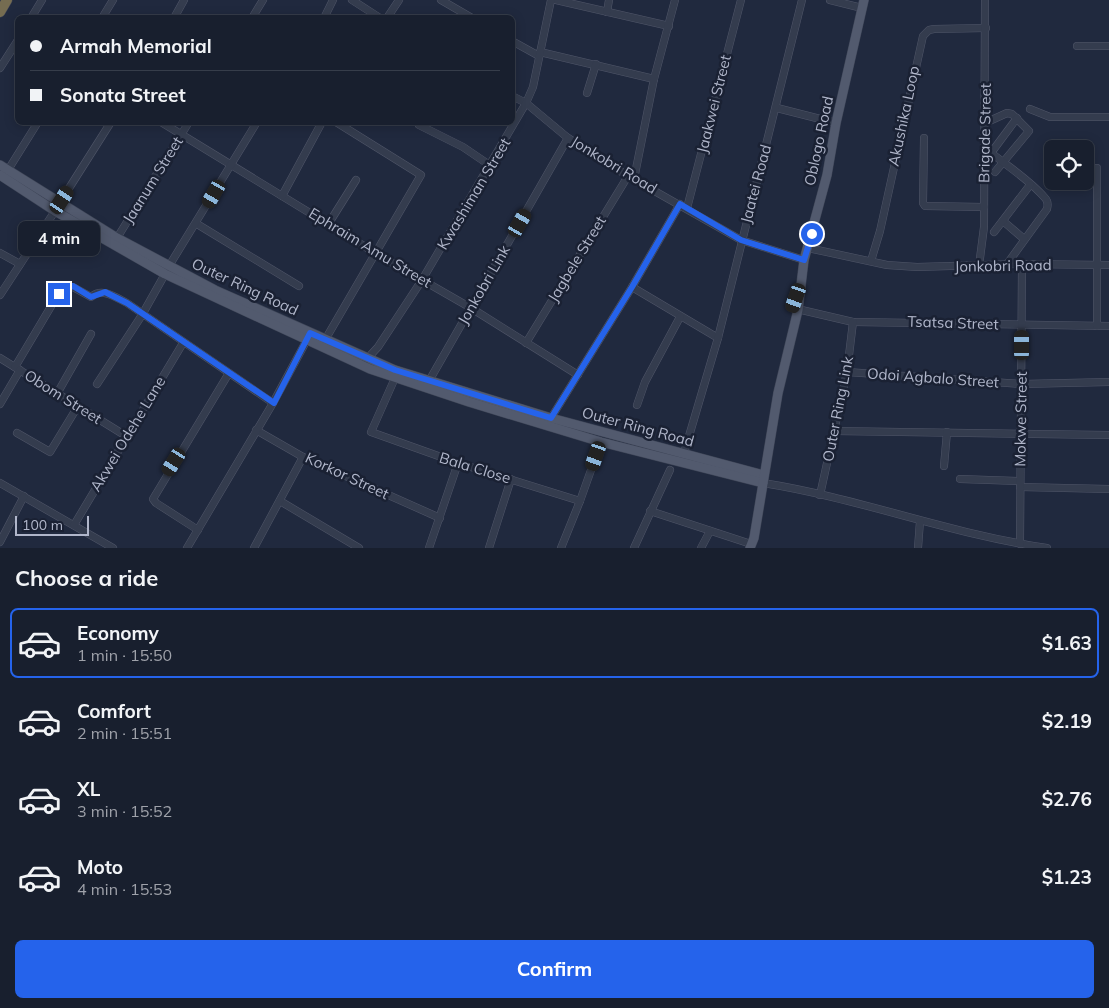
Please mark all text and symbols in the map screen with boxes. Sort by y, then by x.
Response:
text: Armah Memorial [60,34,212,58]
street label: Jaakwei Street [692,53,735,155]
street label: Akushika Loop [884,64,923,168]
text: Sonata Street [60,83,186,107]
street label: Brigade Street [974,83,995,183]
street label: Oblogo Road [800,94,837,187]
street label: Jonkobri Road [568,131,661,198]
street label: Jaanum Street [118,133,187,227]
street label: Kwashiman Street [433,134,514,253]
map controls [1044,140,1094,190]
button: locate [1044,140,1094,190]
street label: Jaatei Road [736,143,775,225]
car [200,177,227,211]
car [47,183,76,217]
street label: Ephraim Amu Street [305,203,435,292]
car [506,206,533,240]
street label: Jagbele Street [543,212,610,305]
callout: 4 min [18,222,100,256]
route start [801,223,823,245]
text: 4 min [38,228,80,248]
street label: Jonkobri Link [453,241,514,328]
street label: Outer Ring Road [189,254,302,320]
street label: Jonkobri Road [954,255,1052,276]
car [784,281,807,315]
route end [48,283,70,305]
street label: Tsatsa Street [907,311,999,334]
car [1014,330,1029,360]
street label: Outer Ring Link [818,354,857,463]
street label: Odoi Agbalo Street [866,363,1000,392]
street label: Obom Street [21,365,105,428]
street label: Mokwe Street [1010,371,1031,467]
street label: Akwei Odehe Lane [86,373,169,495]
street label: Outer Ring Road [580,402,696,451]
car [584,439,607,473]
car [159,445,188,479]
street label: Korkor Street [302,448,392,503]
street label: Bala Close [437,448,513,487]
scale bar [15,513,89,536]
text: 100 m [22,516,63,534]
text: Choose a ride [15,564,158,592]
icon: car [17,621,62,666]
text: Economy [77,621,159,645]
text: $1.63 [1042,631,1092,655]
text: 1 min · 15:50 [77,645,172,665]
icon: car [17,699,62,744]
text: Comfort [77,699,151,723]
text: $2.19 [1042,709,1092,733]
text: 2 min · 15:51 [77,723,172,743]
icon: car [17,777,62,822]
text: XL [77,777,100,801]
text: $2.76 [1042,787,1092,811]
text: 3 min · 15:52 [77,801,172,821]
icon: car [17,855,62,900]
text: Moto [77,855,123,879]
text: $1.23 [1042,865,1092,889]
text: 4 min · 15:53 [77,879,172,899]
button: Confirm [15,940,1094,998]

